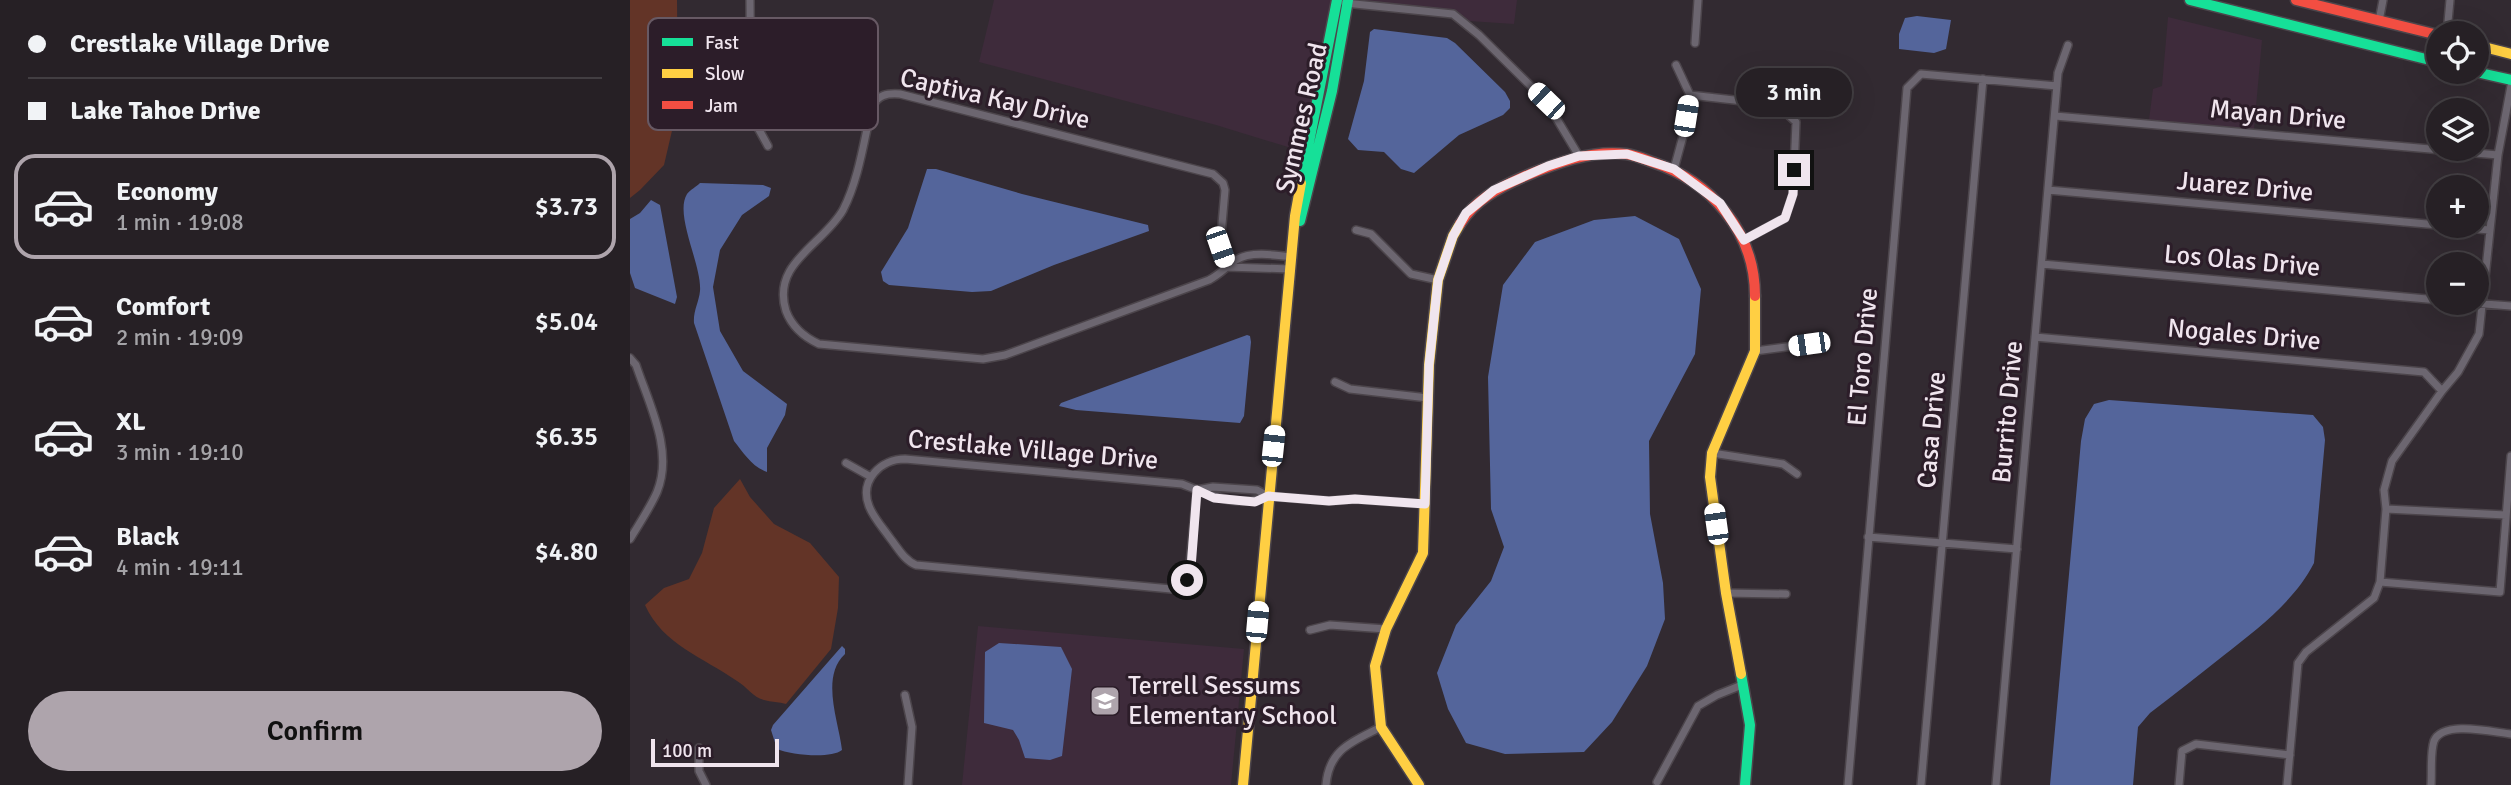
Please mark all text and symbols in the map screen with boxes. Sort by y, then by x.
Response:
legend [648,18,878,130]
map controls [2426,21,2489,315]
button: locate [2426,21,2489,84]
text: Crestlake Village Drive [70,28,330,60]
text: Fast [705,31,739,55]
street label: Symmes Road [1269,40,1335,196]
text: Slow [705,62,745,86]
street label: Captiva Kay Drive [897,62,1093,136]
callout: 3 min [1736,68,1852,118]
text: 3 min [1766,78,1822,107]
car [1524,79,1569,123]
street label: Mayan Drive [2208,93,2348,137]
text: Jam [705,94,738,118]
car [1673,94,1700,138]
text: Lake Tahoe Drive [70,95,261,127]
button: layers [2426,98,2489,161]
route end [1778,154,1810,186]
street label: Juarez Drive [2176,165,2314,209]
icon: car [32,175,95,238]
button: + [2426,175,2489,238]
text: Economy [116,176,218,208]
text: $3.73 [535,191,598,223]
text: 1 min · 19:08 [116,208,244,237]
car [1204,224,1237,270]
street label: Los Olas Drive [2163,238,2321,284]
button: − [2426,252,2489,315]
street label: El Toro Drive [1841,287,1885,427]
icon: car [32,290,95,353]
text: Comfort [116,291,210,323]
text: $5.04 [535,306,598,338]
street label: Nogales Drive [2166,312,2322,358]
text: 2 min · 19:09 [116,323,244,352]
car [1787,331,1832,357]
street label: Burrito Drive [1986,340,2030,484]
street label: Casa Drive [1911,370,1953,490]
icon: car [32,405,95,468]
text: XL [116,406,146,438]
text: $6.35 [535,421,598,453]
street label: Crestlake Village Drive [907,423,1159,477]
car [1261,424,1286,468]
text: 3 min · 19:10 [116,438,244,467]
car [1703,502,1730,546]
icon: car [32,520,95,583]
text: Black [116,521,179,553]
text: $4.80 [535,536,598,568]
text: 4 min · 19:11 [116,553,244,582]
route start [1171,564,1203,596]
car [1245,600,1270,644]
place label: Terrell Sessums Elementary School [1128,670,1337,732]
school or university icon: Terrell Sessums Elementary School [1088,684,1122,718]
button: Confirm [28,691,602,771]
scale bar [651,736,779,768]
text: 100 m [662,739,712,763]

